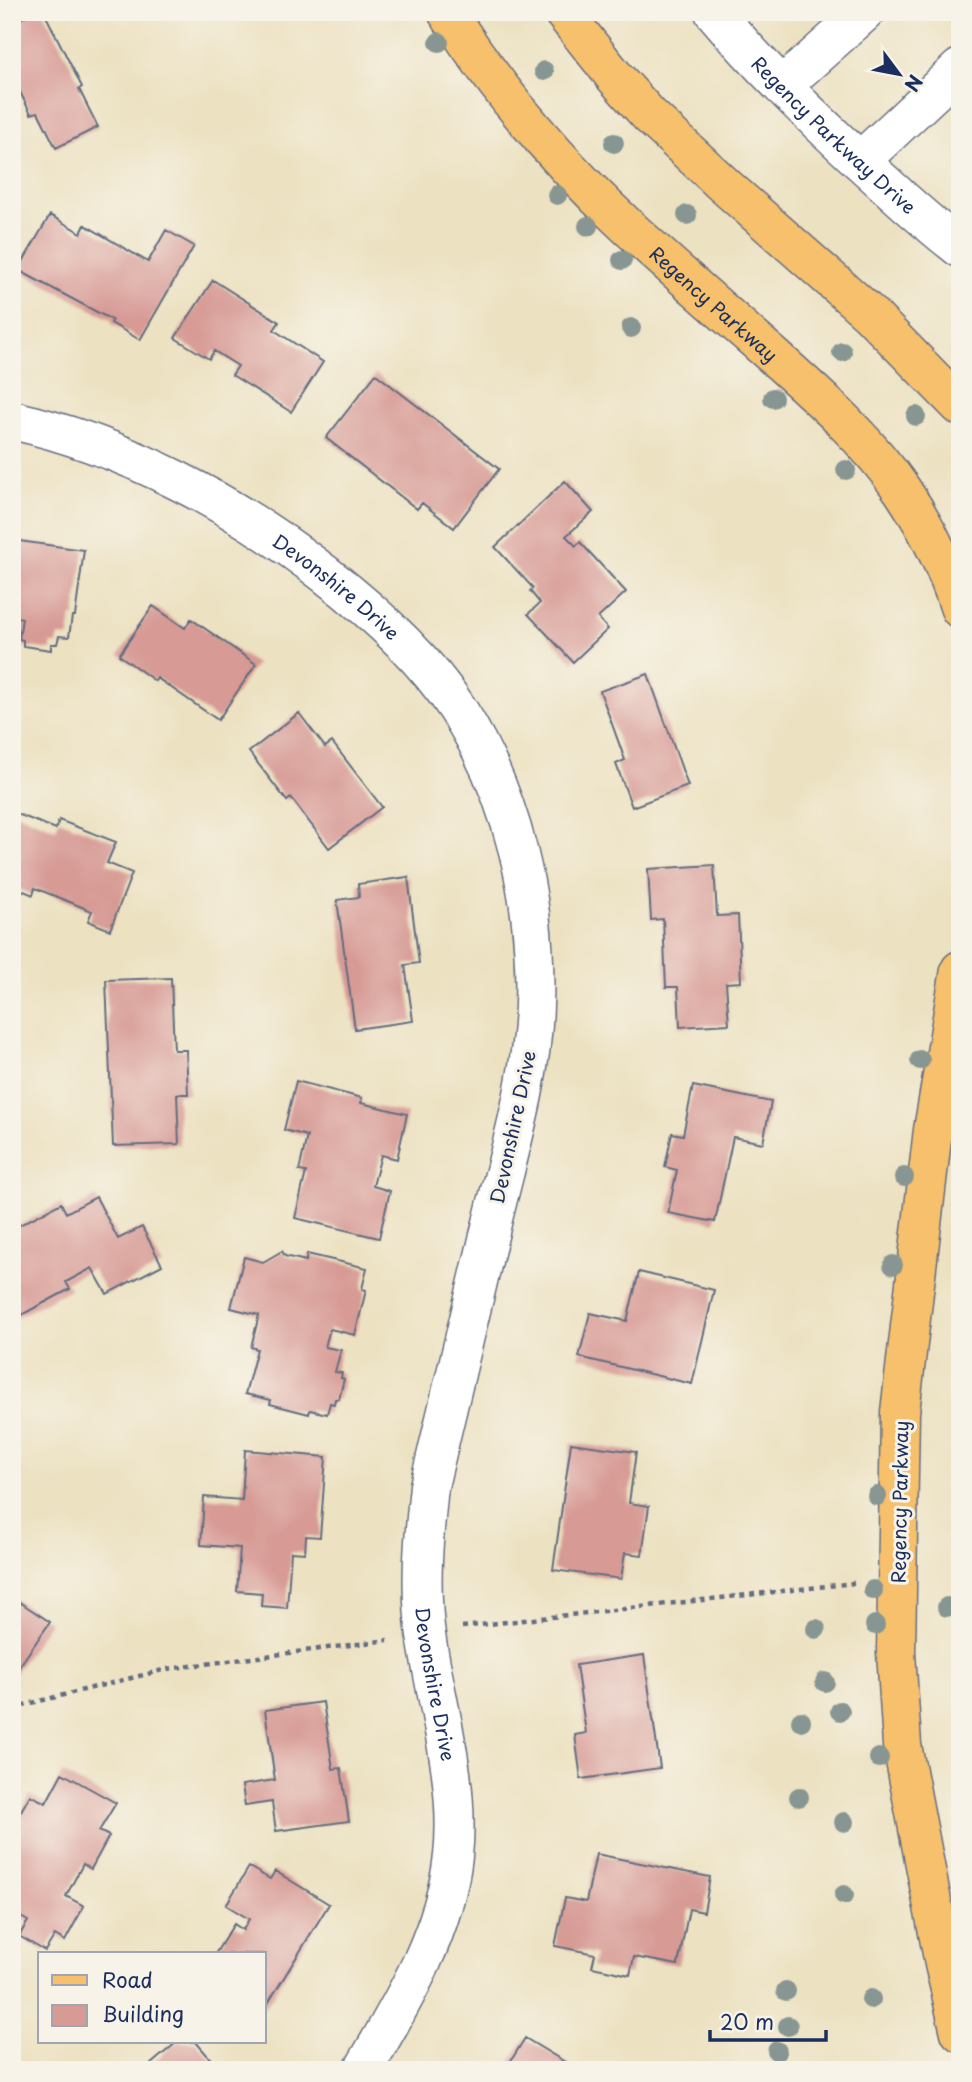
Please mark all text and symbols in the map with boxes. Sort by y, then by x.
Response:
north arrow [864,38,934,108]
street label: Regency Parkway Drive [746,50,923,220]
text: N [898,70,930,97]
street label: Regency Parkway [644,239,784,368]
street label: Devonshire Drive [267,526,406,646]
street label: Devonshire Drive [482,1048,542,1206]
street label: Regency Parkway [884,1420,914,1584]
street label: Devonshire Drive [409,1606,463,1763]
legend [38,1952,266,2044]
text: Road [102,1963,153,1995]
text: Building [102,1997,184,2029]
scale bar [710,1998,825,2042]
text: 20 m [720,2005,774,2037]

